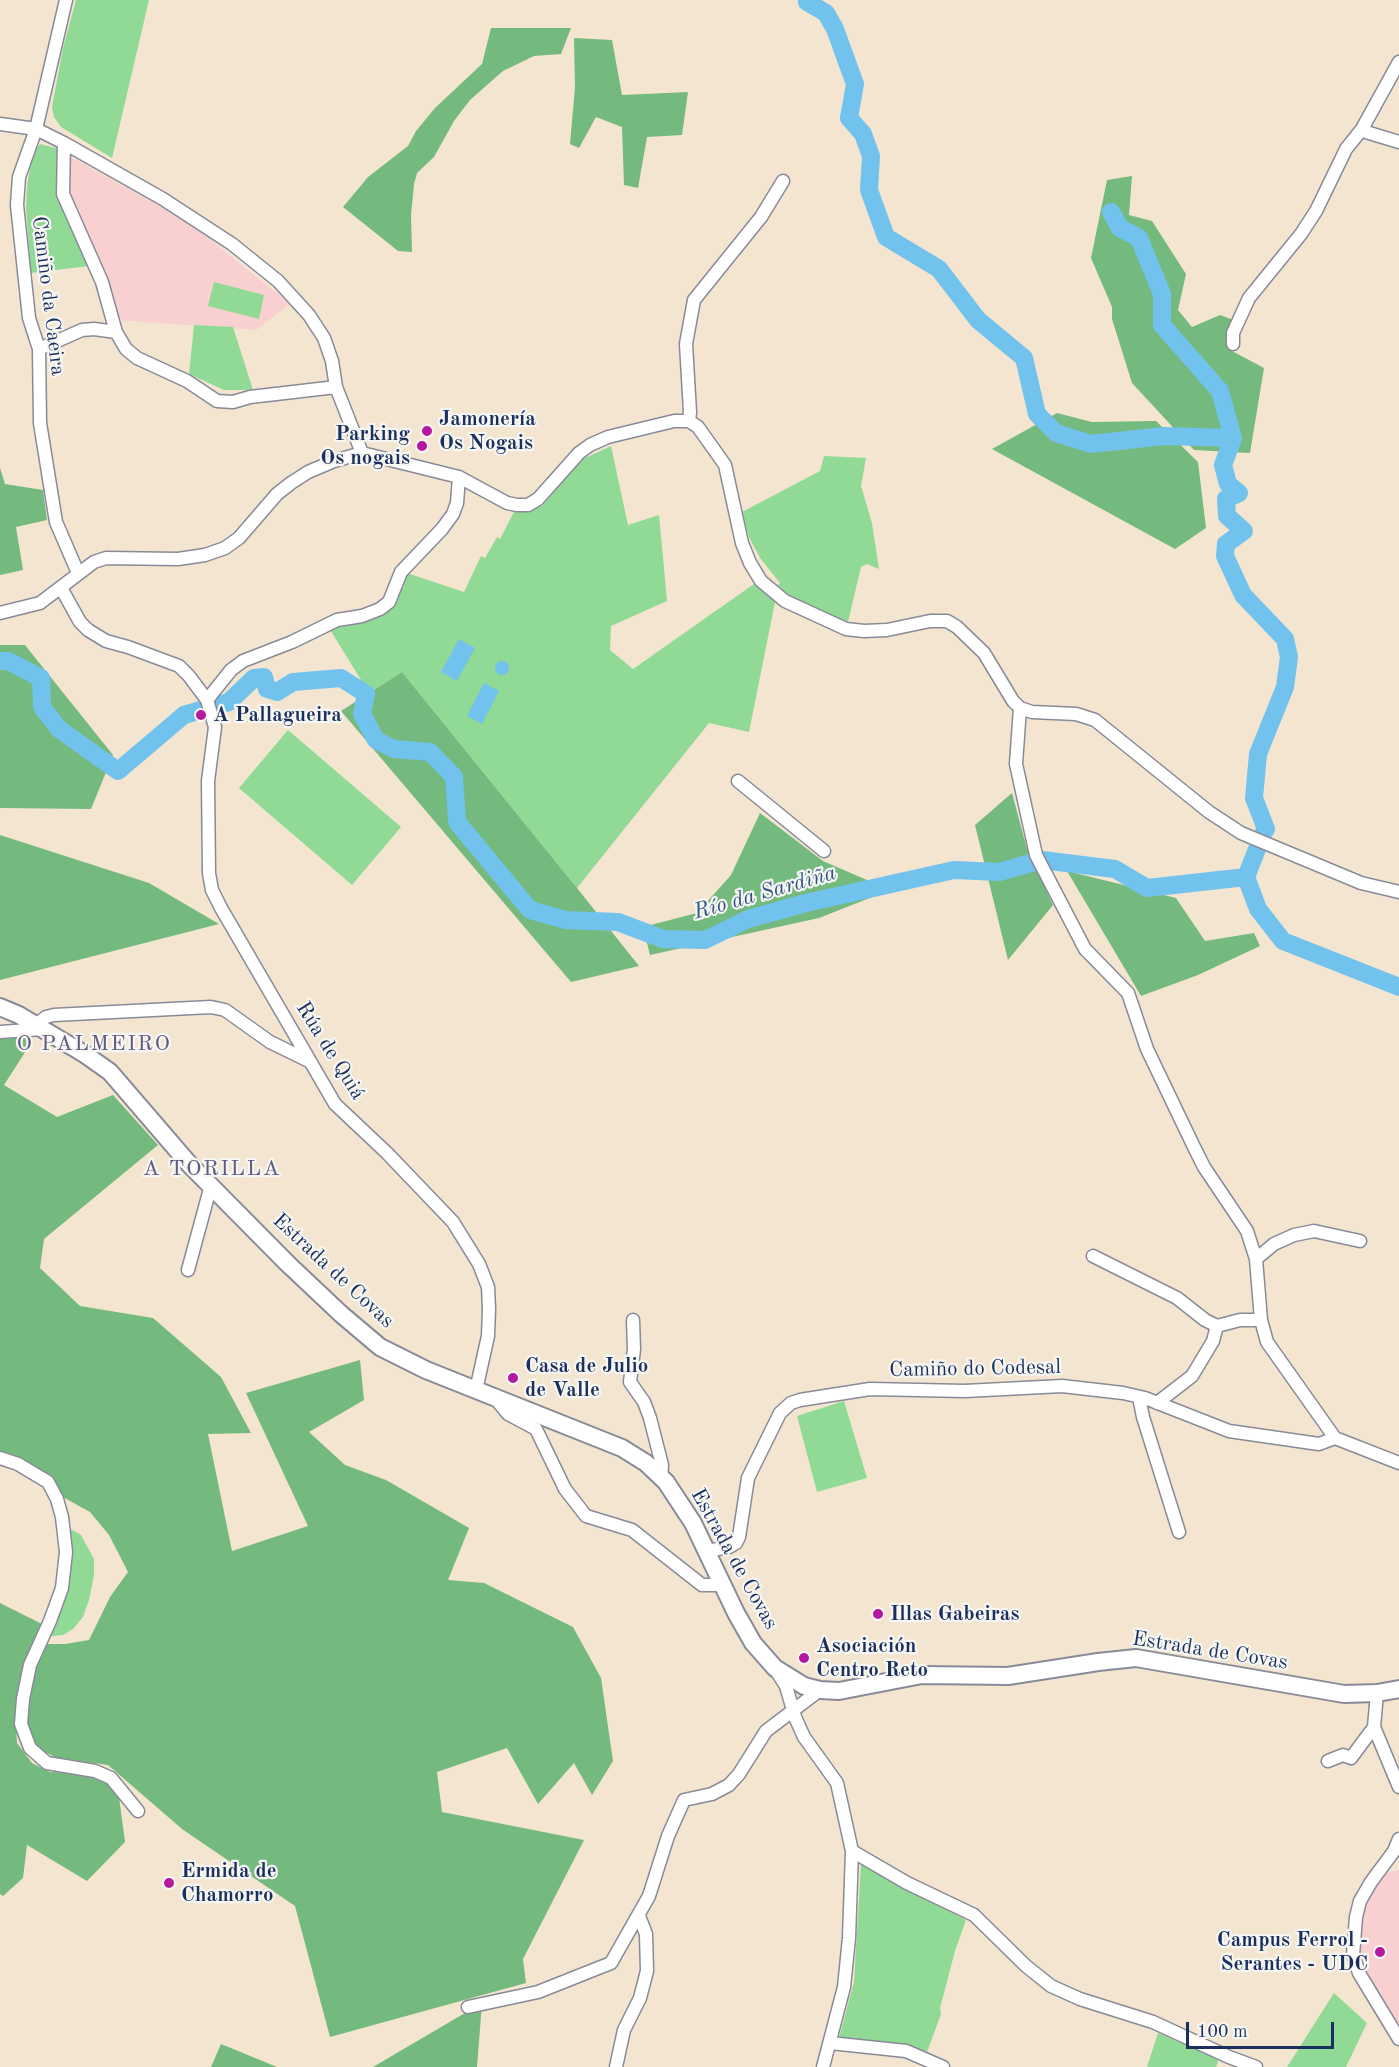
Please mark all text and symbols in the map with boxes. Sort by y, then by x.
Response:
street label: Camiño da Caeira [26,215,70,377]
place label: Jamonería Os Nogais [439,406,536,456]
place label: Parking Os nogais [320,421,410,471]
marker: Jamonería Os Nogais [420,424,434,438]
marker: Parking Os nogais [415,439,429,453]
place label: A Pallagueira [213,702,342,728]
marker: A Pallagueira [194,708,208,722]
water label: Río da Sardiña [691,860,839,926]
street label: Rúa de Quiá [290,997,370,1105]
district label: O PALMEIRO [17,1031,171,1057]
district label: A TORILLA [143,1156,281,1182]
street label: Estrada de Covas [267,1208,399,1334]
place label: Casa de Julio de Valle [525,1353,648,1403]
street label: Camiño do Codesal [889,1355,1061,1383]
marker: Casa de Julio de Valle [506,1371,520,1385]
street label: Estrada de Covas [685,1484,783,1634]
place label: Illas Gabeiras [890,1601,1020,1627]
marker: Illas Gabeiras [871,1607,885,1621]
street label: Estrada de Covas [1130,1626,1290,1676]
place label: Asociación Centro Reto [816,1633,928,1683]
marker: Asociación Centro Reto [797,1651,811,1665]
place label: Ermida de Chamorro [181,1858,277,1908]
marker: Ermida de Chamorro [162,1876,176,1890]
place label: Campus Ferrol - Serantes - UDC [1217,1927,1368,1977]
marker: Campus Ferrol - Serantes - UDC [1373,1945,1387,1959]
scale bar [1189,2010,1338,2048]
text: 100 m [1197,2023,1248,2041]

